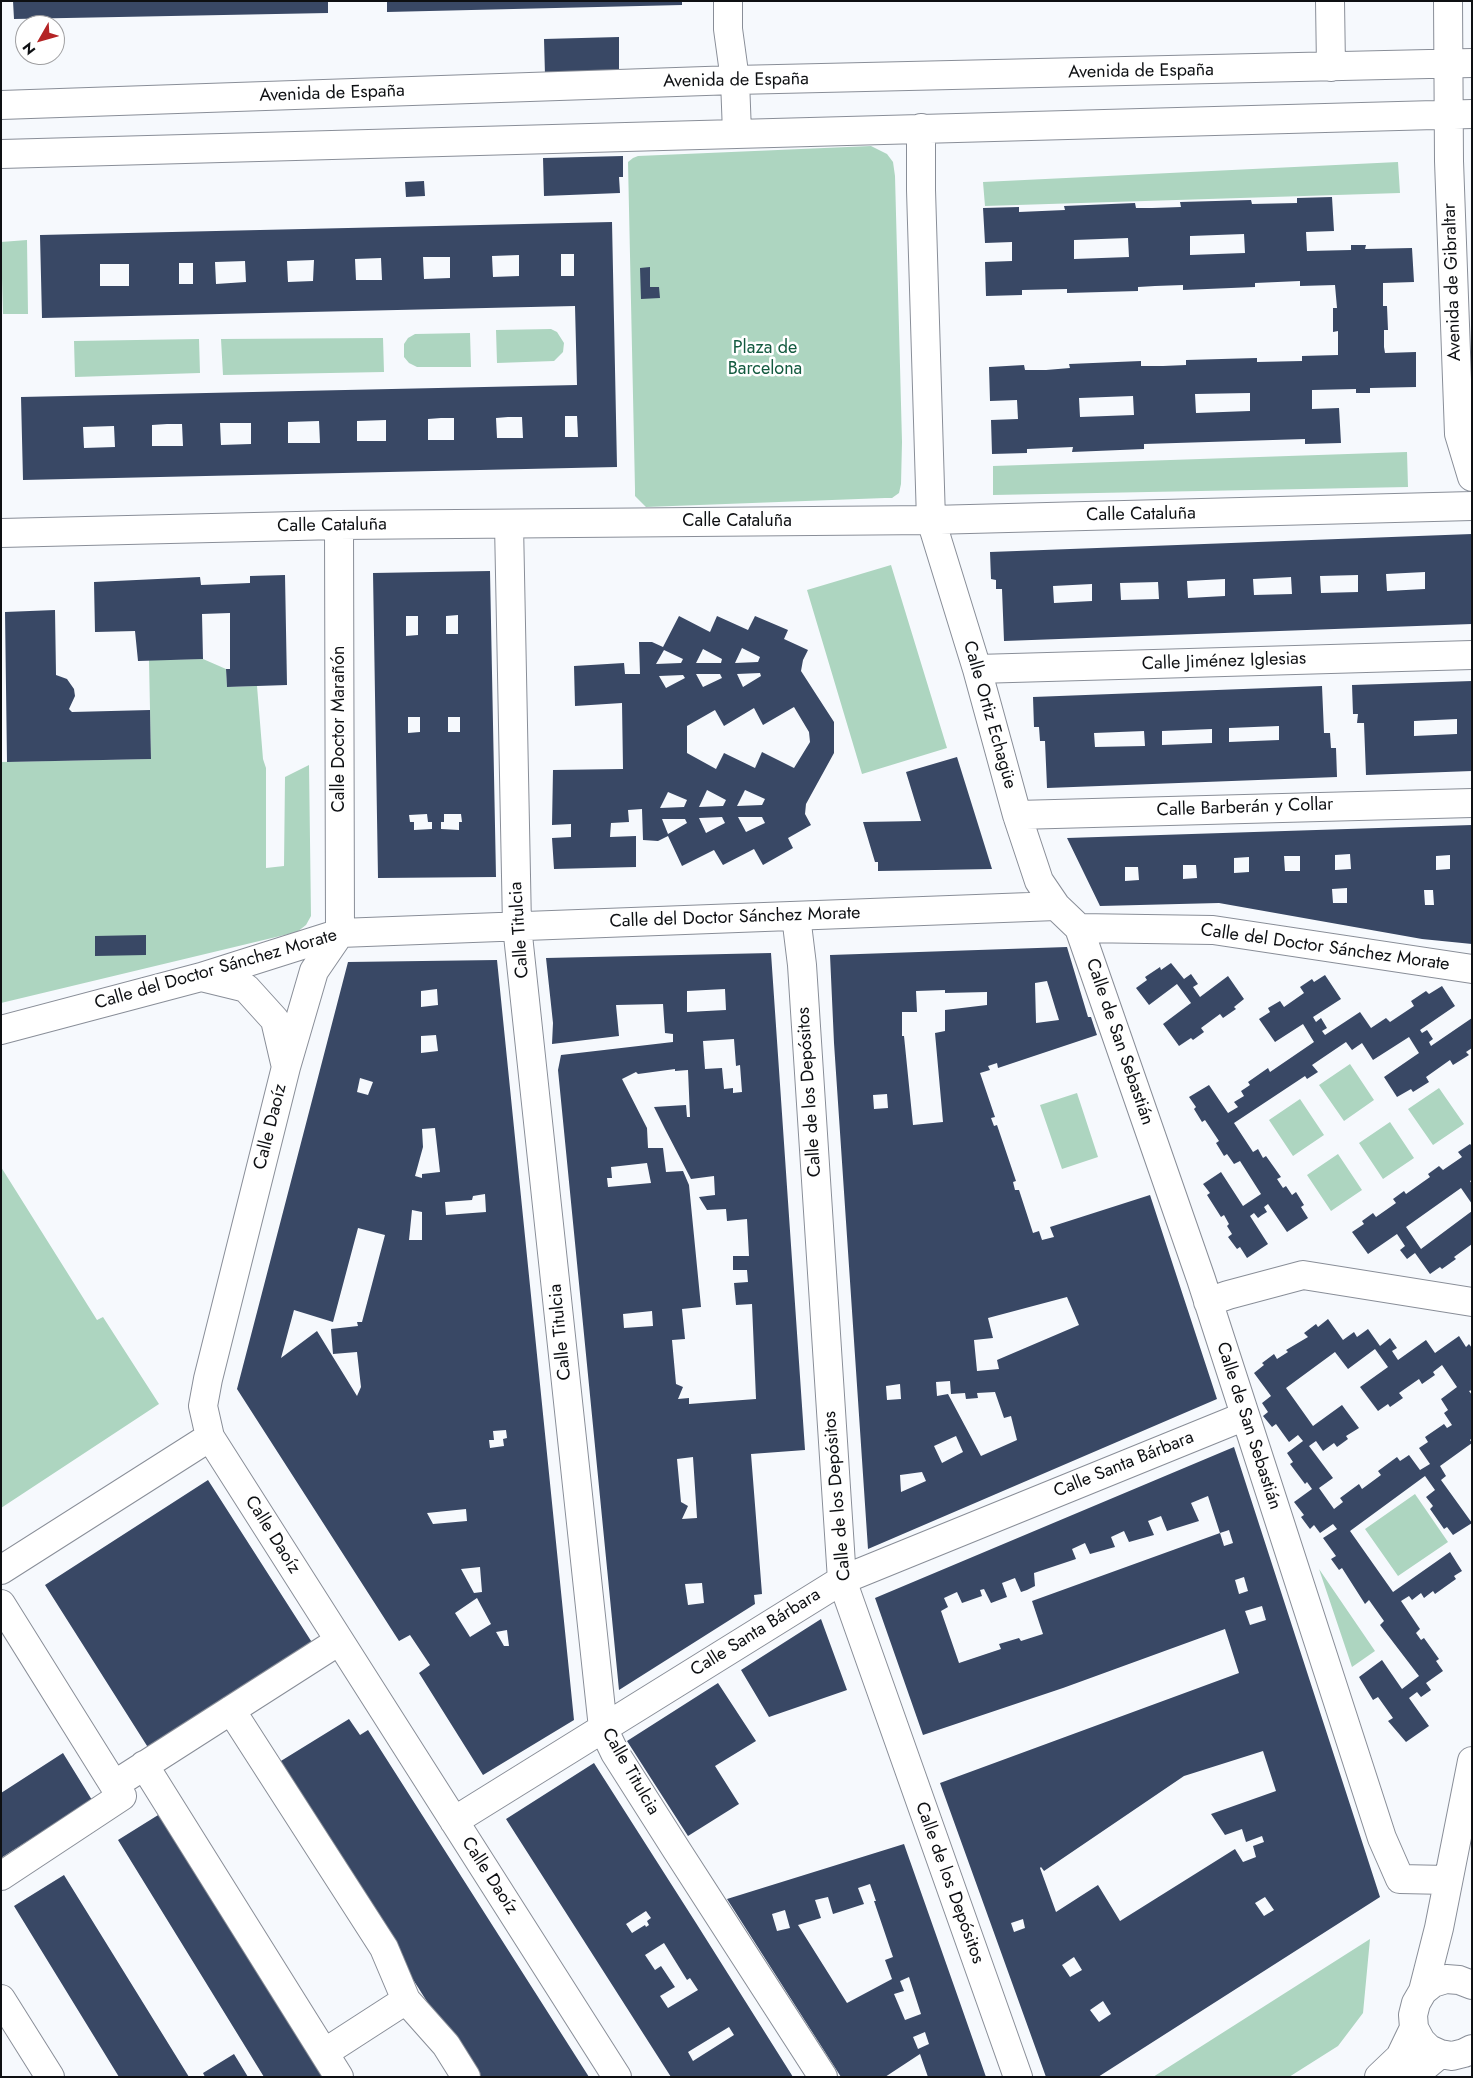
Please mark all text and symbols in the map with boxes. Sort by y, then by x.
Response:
north arrow [15,15,65,65]
text: N [18,38,40,59]
street label: Avenida de España [1068,60,1214,84]
street label: Avenida de España [663,69,809,93]
street label: Avenida de España [259,81,405,107]
street label: Avenida de Gibraltar [1439,203,1467,361]
park label: Plaza de Barcelona [728,338,802,380]
street label: Calle Cataluña [1086,503,1196,527]
street label: Calle Cataluña [682,511,792,533]
street label: Calle Cataluña [277,514,387,538]
street label: Calle Ortiz Echagüe [958,639,1020,791]
street label: Calle Doctor Marañón [329,645,351,813]
street label: Calle Jiménez Iglesias [1142,648,1306,676]
street label: Calle Barberán y Collar [1156,794,1334,822]
street label: Calle Titulcia [506,881,534,979]
street label: Calle del Doctor Sánchez Morate [609,903,861,933]
street label: Calle del Doctor Sánchez Morate [1199,920,1451,976]
street label: Calle del Doctor Sánchez Morate [92,925,340,1015]
street label: Calle de San Sebastián [1080,956,1158,1128]
street label: Calle de los Depósitos [793,1006,827,1178]
street label: Calle Daoíz [250,1082,292,1172]
street label: Calle Titulcia [545,1283,577,1381]
street label: Calle de San Sebastián [1211,1340,1285,1512]
street label: Calle de los Depósitos [820,1410,856,1582]
street label: Calle Santa Bárbara [1051,1427,1197,1503]
street label: Calle Daoíz [240,1492,304,1578]
street label: Calle Santa Bárbara [687,1584,825,1682]
street label: Calle Titulcia [596,1725,664,1819]
street label: Calle de los Depósitos [910,1799,988,1967]
street label: Calle Daoíz [456,1833,522,1919]

